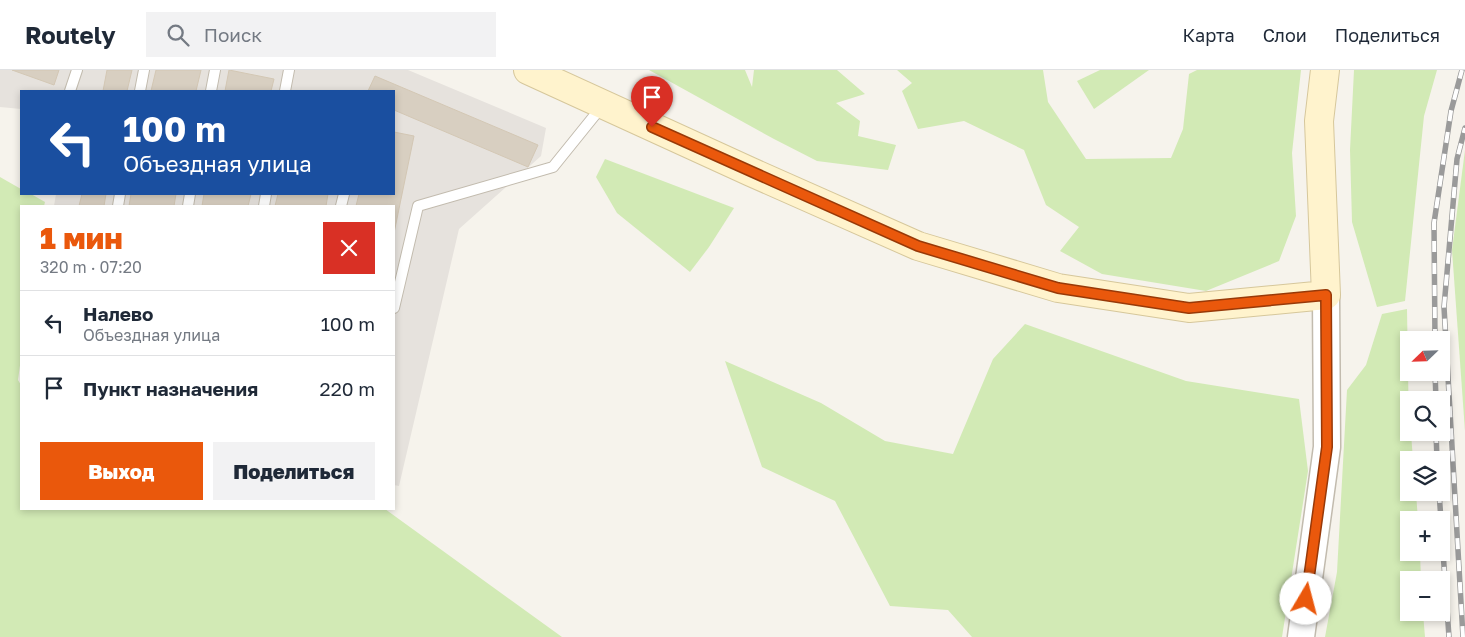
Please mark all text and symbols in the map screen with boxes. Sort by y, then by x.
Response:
search box [146,12,496,57]
text: Routely [25,20,116,49]
icon: search [164,21,192,49]
text: Поиск [204,23,262,46]
text: Карта [1183,24,1235,46]
text: Слои [1263,24,1307,46]
text: Поделиться [1335,24,1440,46]
pin [631,76,673,127]
icon: arrive [638,83,666,111]
text: 100 m [123,108,226,150]
icon: left [40,110,105,175]
text: Объездная улица [123,150,312,177]
text: 1 мин [40,220,123,256]
button: close [323,222,375,274]
text: 320 m · 07:20 [40,257,142,277]
text: Налево [83,302,153,325]
icon: left [40,309,68,337]
text: 100 m [321,312,375,335]
text: Объездная улица [83,325,220,345]
north arrow [1400,331,1450,381]
map controls [1400,331,1450,621]
icon: arrive [40,374,68,402]
text: Пункт назначения [83,377,258,400]
text: 220 m [320,377,375,400]
button: search [1400,391,1450,441]
button: Выход [40,442,203,500]
button: Поделиться [213,442,375,500]
button: layers [1400,451,1450,501]
button: + [1400,511,1450,561]
button: − [1400,571,1450,621]
position arrow [1279,572,1331,624]

